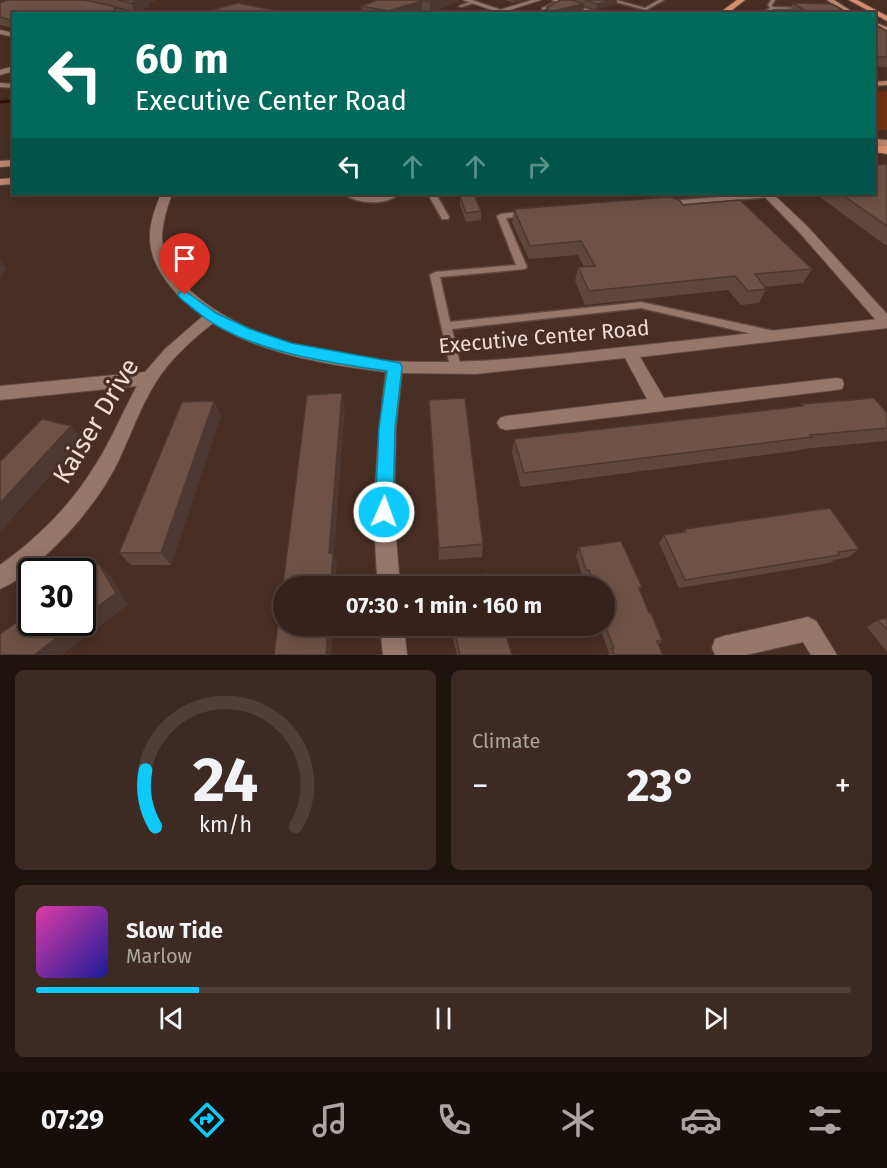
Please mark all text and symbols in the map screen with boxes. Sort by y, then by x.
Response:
text: 60 m [135,34,229,84]
icon: left [36,36,114,114]
text: Executive Center Road [135,85,407,117]
icon: left [333,150,366,183]
icon: ahead [396,150,429,183]
icon: ahead [459,150,492,183]
icon: right [522,150,555,183]
pin [159,233,210,295]
icon: arrive [168,242,201,275]
street label: Executive Center Road [438,315,650,359]
street label: Kaiser Drive [46,353,146,489]
position arrow [352,480,416,544]
speed limit sign: 30 [18,558,96,636]
text: 07:30 · 1 min · 160 m [346,592,542,619]
text: Climate [472,729,540,753]
text: 24 [193,743,258,818]
text: 23° [627,759,696,813]
text: − [472,766,489,806]
text: + [835,766,851,806]
text: km/h [199,812,252,838]
text: Slow Tide [126,917,223,944]
text: Marlow [126,944,192,968]
icon: previous [155,1002,188,1035]
icon: pause [427,1002,460,1035]
icon: next [699,1002,732,1035]
icon: directions [186,1099,228,1141]
icon: music [309,1099,351,1141]
icon: phone [433,1099,475,1141]
icon: climate [557,1099,599,1141]
icon: car [680,1099,722,1141]
icon: filters [804,1099,846,1141]
text: 07:29 [41,1104,104,1136]

